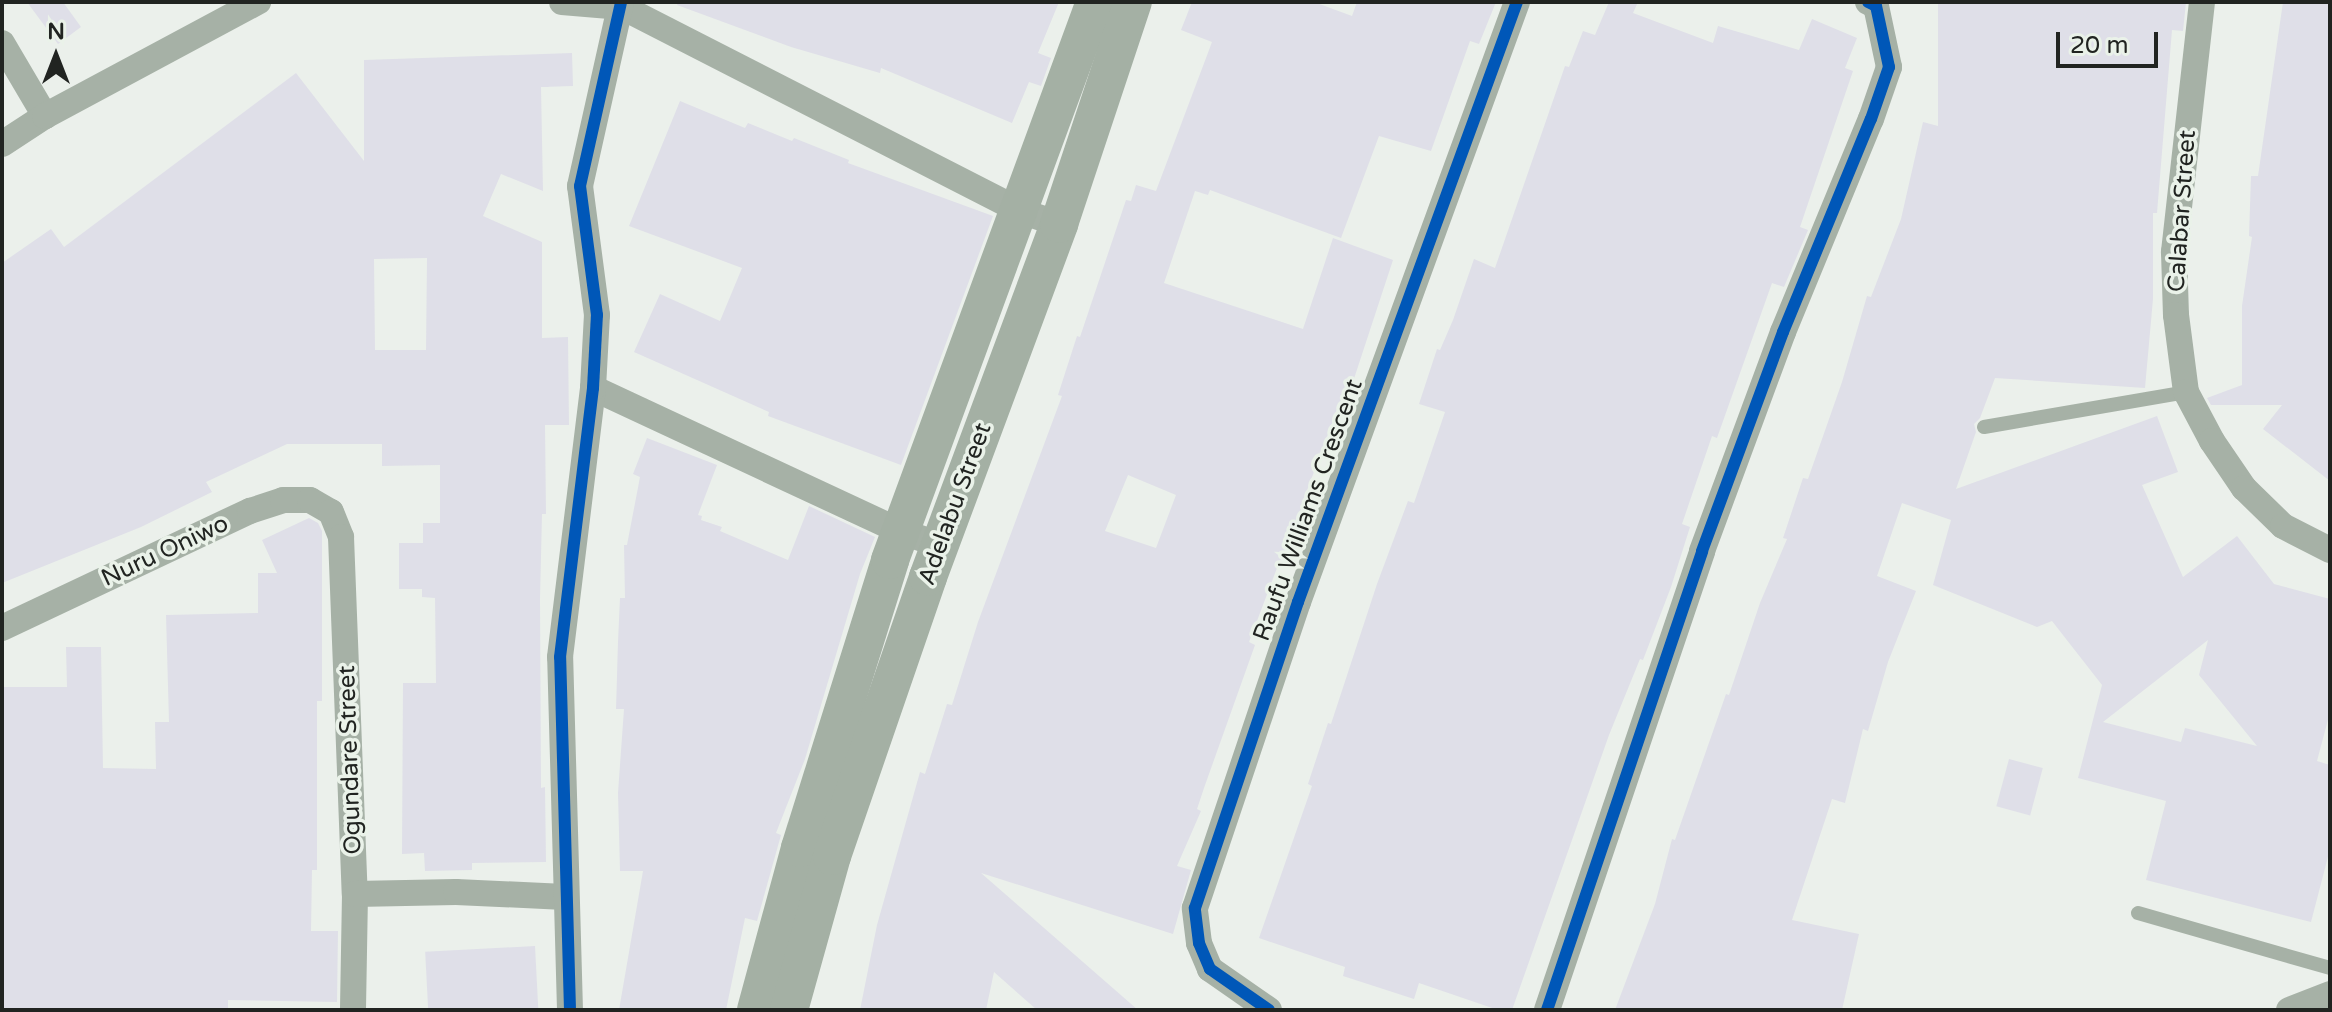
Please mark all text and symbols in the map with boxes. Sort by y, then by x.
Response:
north arrow [16,16,96,96]
scale bar [2060,16,2162,66]
text: N [47,19,65,45]
text: 20 m [2070,31,2128,60]
street label: Calabar Street [2162,129,2202,293]
street label: Raufu Williams Crescent [1247,375,1369,645]
street label: Adelabu Street [912,419,998,589]
street label: Nuru Oniwo [97,509,233,593]
street label: Ogundare Street [332,665,368,855]

